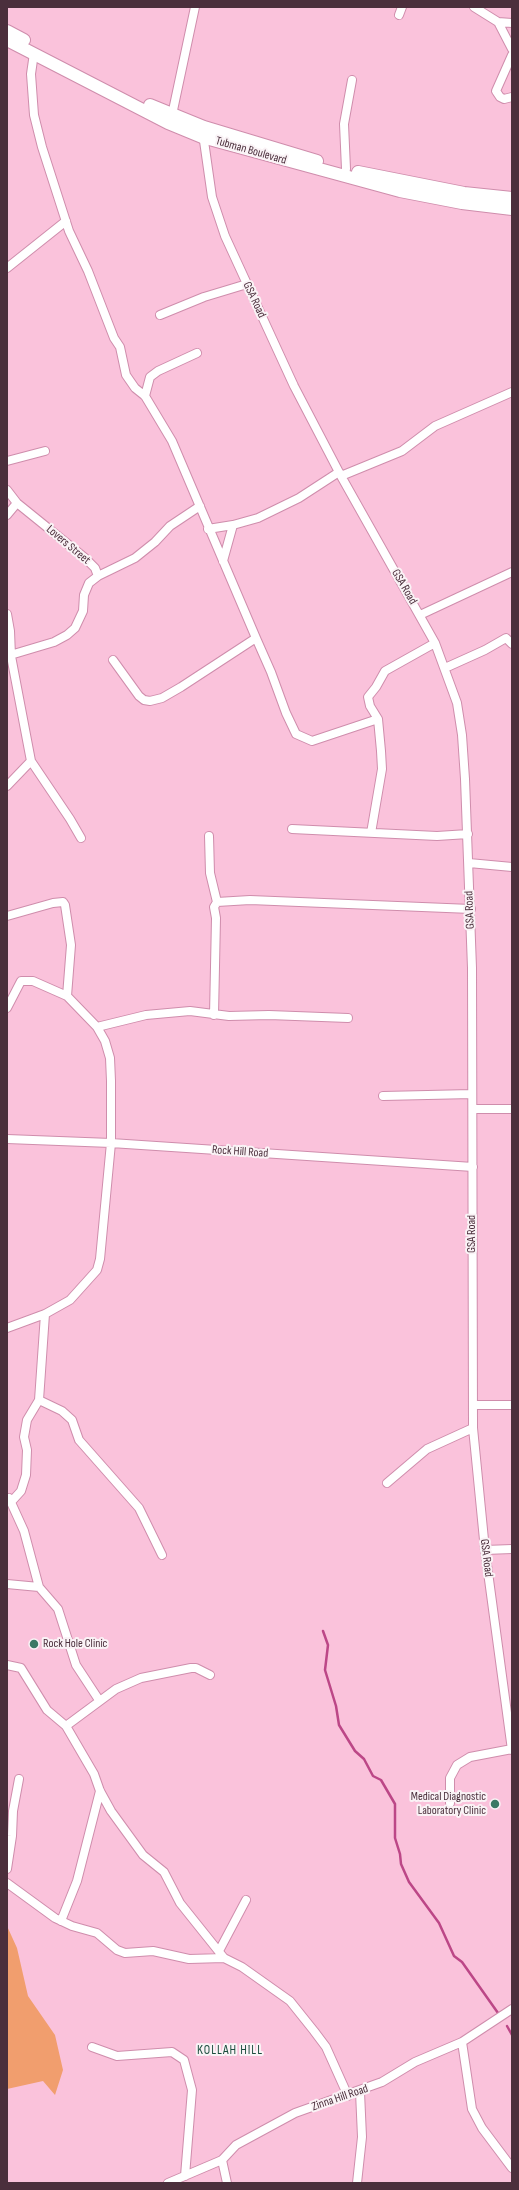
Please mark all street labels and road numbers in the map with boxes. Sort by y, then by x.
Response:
street label: Tubman Boulevard [214,134,288,168]
street label: GSA Road [239,280,269,320]
street label: Lovers Street [43,522,93,568]
street label: GSA Road [388,567,420,607]
street label: GSA Road [462,891,478,929]
street label: Rock Hill Road [211,1143,269,1161]
street label: GSA Road [465,1215,479,1253]
street label: GSA Road [477,1538,495,1578]
street label: Zinna Hill Road [310,2082,370,2114]

